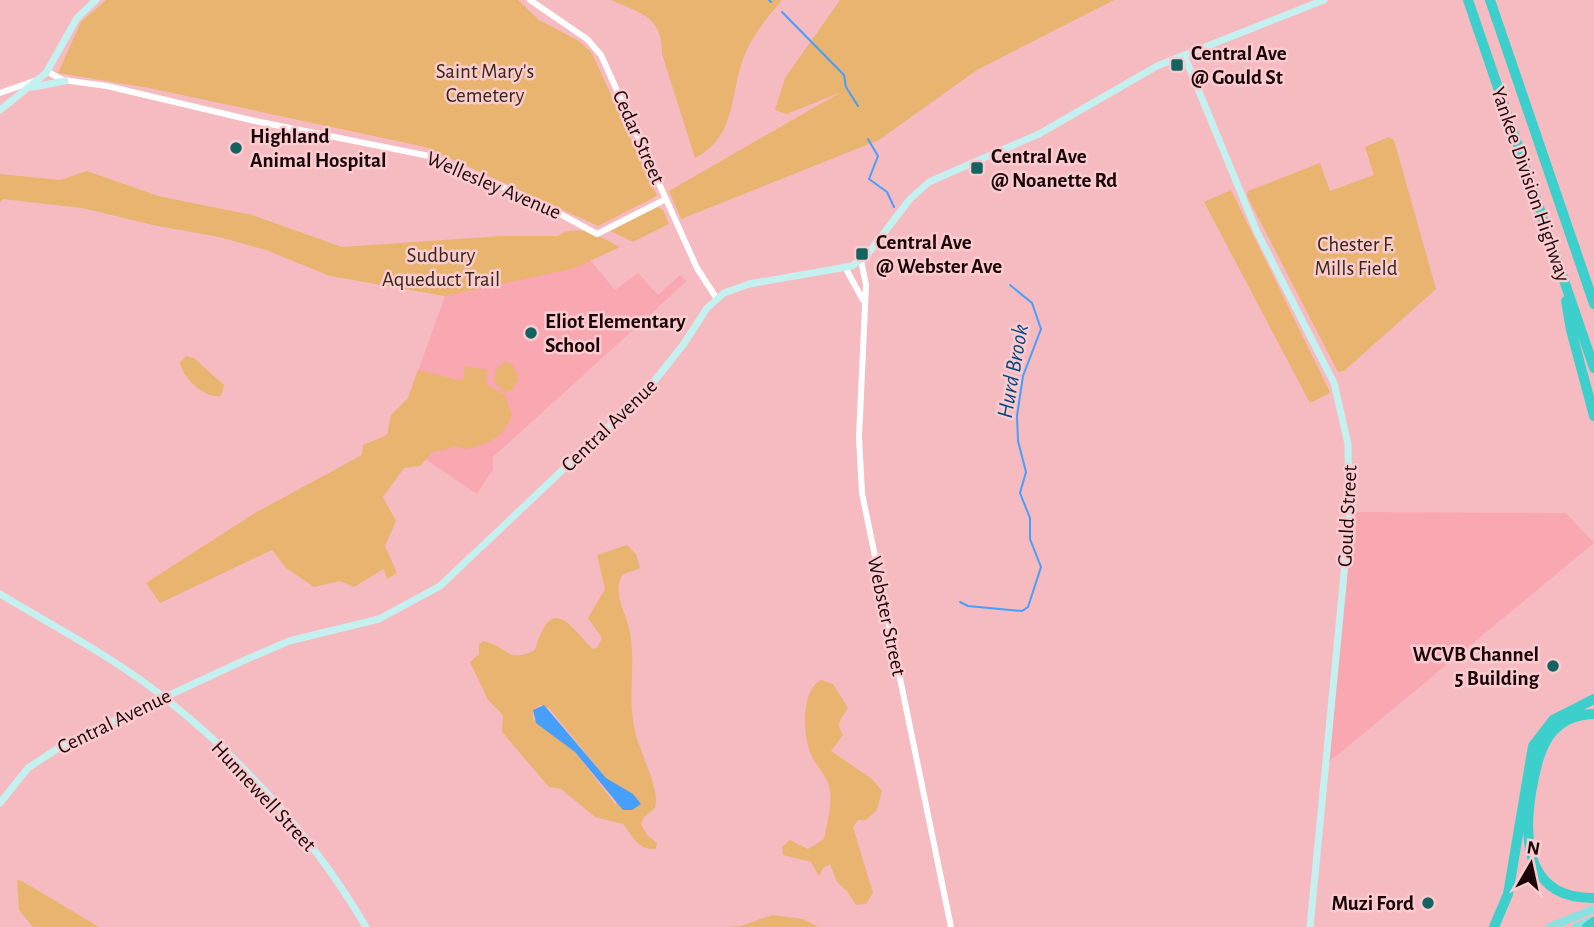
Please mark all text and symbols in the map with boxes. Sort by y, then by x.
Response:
place label: Central Ave @ Gould St [1191,43,1287,88]
marker: Central Ave @ Gould St [1169,57,1185,73]
park label: Saint Mary's Cemetery [436,61,534,106]
street label: Yankee Division Highway [1487,84,1574,284]
street label: Cedar Street [609,87,669,188]
place label: Highland Animal Hospital [250,126,387,171]
marker: Highland Animal Hospital [228,140,244,156]
place label: Central Ave @ Noanette Rd [991,146,1117,191]
street label: Wellesley Avenue [423,148,564,223]
marker: Central Ave @ Noanette Rd [969,160,985,176]
place label: Central Ave @ Webster Ave [876,232,1002,277]
park label: Chester F. Mills Field [1314,234,1398,279]
park label: Sudbury Aqueduct Trail [382,245,500,290]
marker: Central Ave @ Webster Ave [854,246,870,262]
place label: Eliot Elementary School [545,311,686,356]
water label: Hurd Brook [994,322,1033,420]
marker: Eliot Elementary School [523,325,539,341]
street label: Central Avenue [558,375,661,476]
street label: Gould Street [1334,464,1361,568]
street label: Webster Street [864,554,910,678]
place label: WCVB Channel 5 Building [1413,644,1539,689]
marker: WCVB Channel 5 Building [1545,658,1561,674]
street label: Central Avenue [54,685,174,758]
street label: Hunnewell Street [207,737,320,856]
north arrow [1496,829,1566,899]
text: N [1525,838,1541,859]
place label: Muzi Ford [1331,893,1414,914]
marker: Muzi Ford [1420,895,1436,911]

